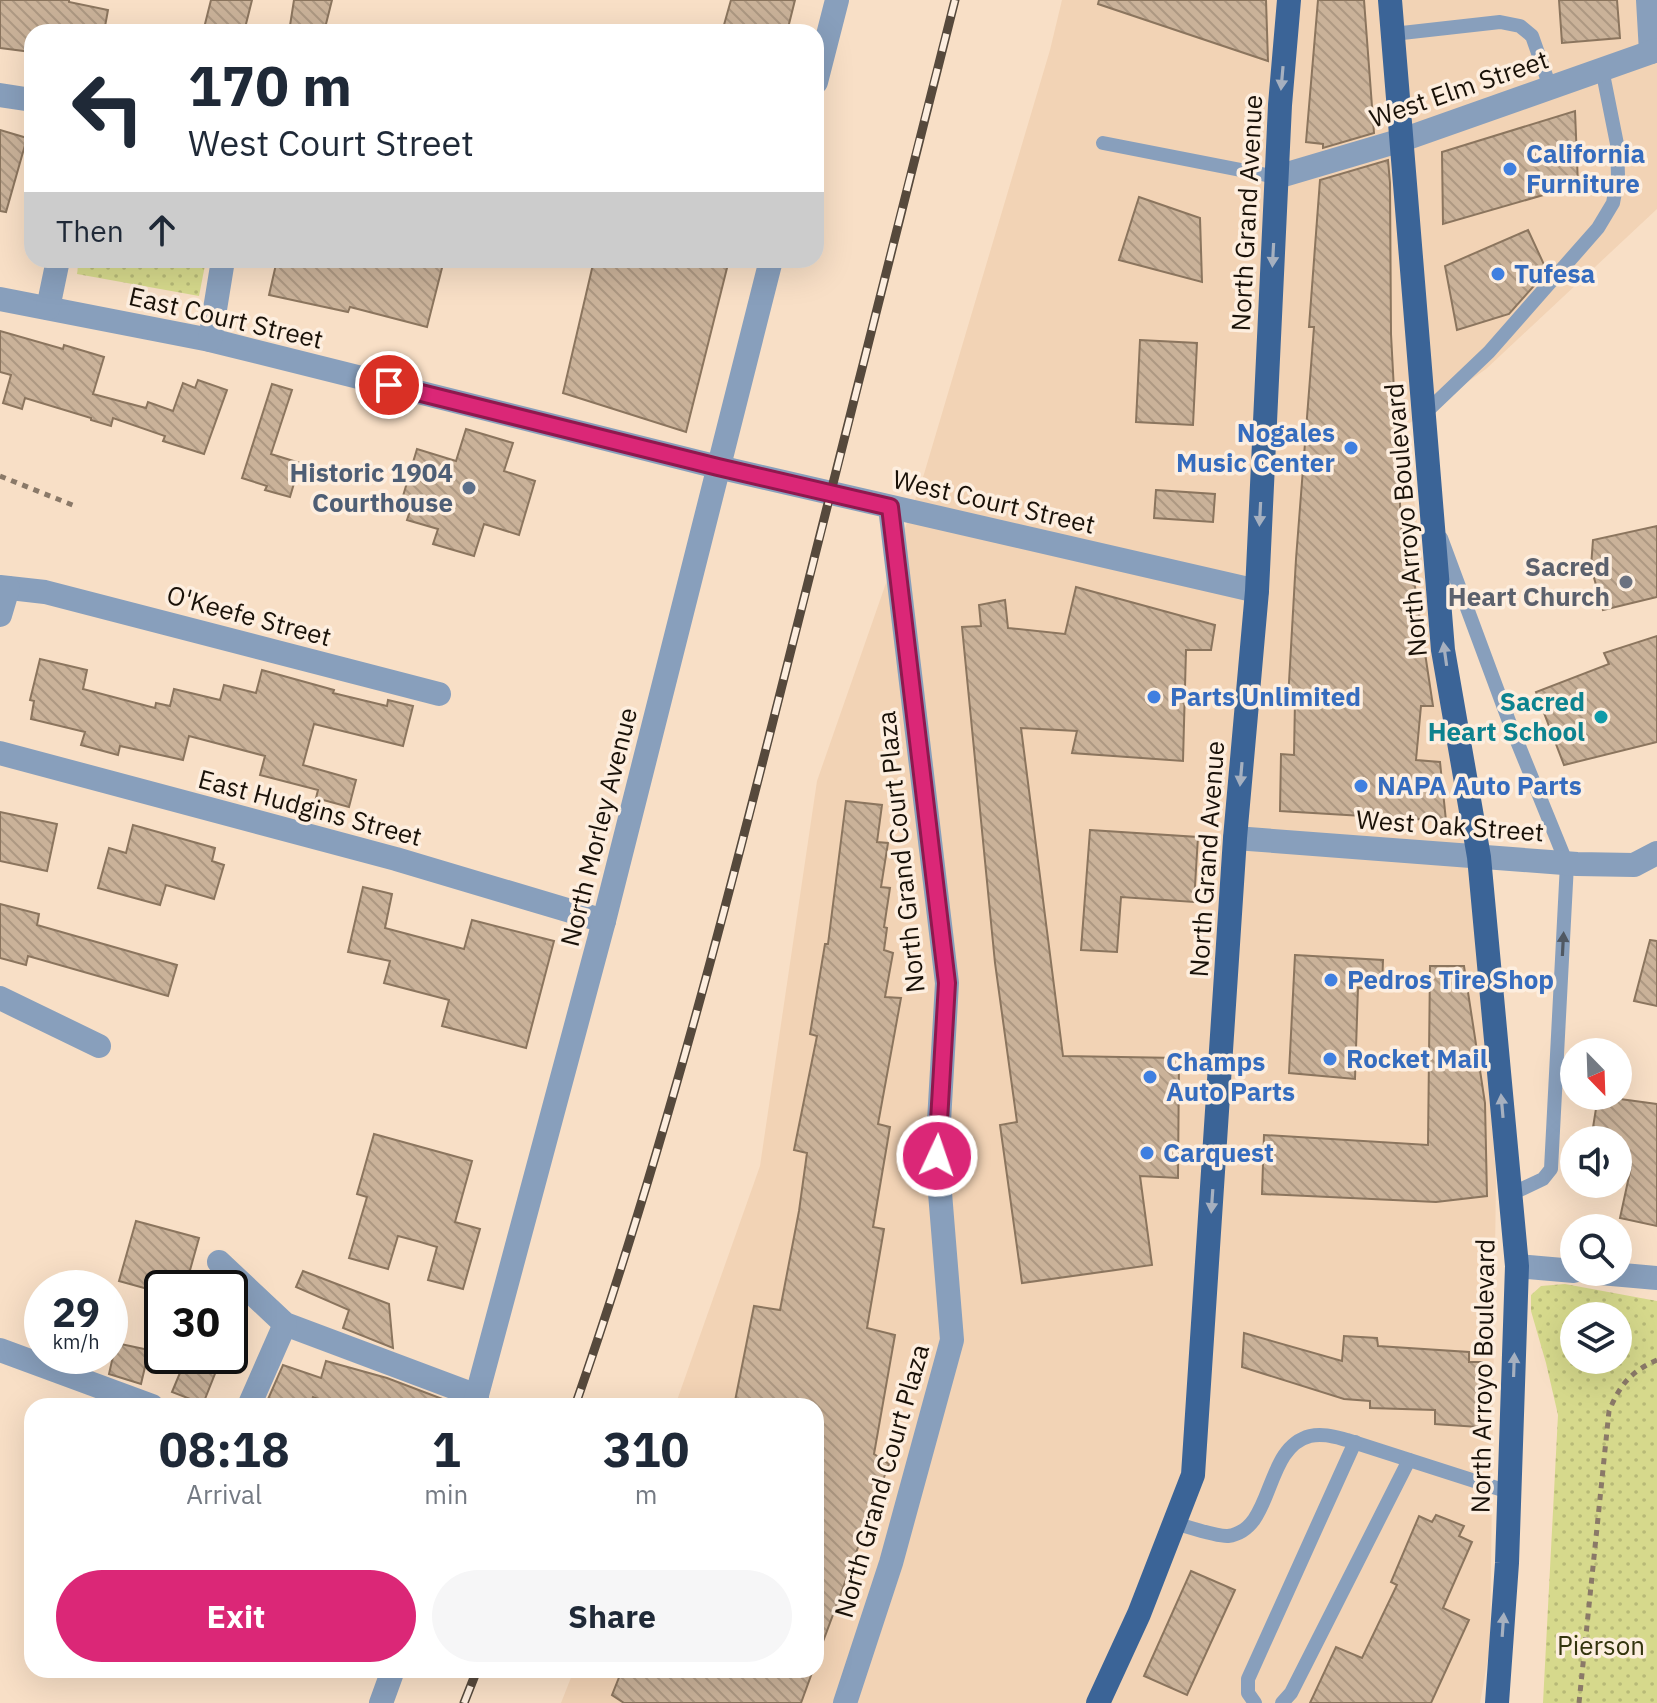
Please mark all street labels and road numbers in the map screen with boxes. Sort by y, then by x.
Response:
street label: West Elm Street [1365,42,1553,135]
street label: North Grand Avenue [1223,94,1269,332]
street label: East Court Street [126,278,327,356]
street label: North Arroyo Boulevard [1376,382,1434,658]
street label: West Court Street [890,461,1099,541]
street label: O'Keefe Street [163,577,335,653]
street label: North Morley Avenue [552,704,644,950]
street label: North Grand Court Plaza [868,709,932,995]
street label: North Grand Avenue [1181,740,1231,978]
street label: East Hudgins Street [195,761,426,853]
street label: West Oak Street [1355,801,1545,849]
street label: North Arroyo Boulevard [1463,1238,1501,1514]
street label: North Grand Court Plaza [826,1340,936,1621]

